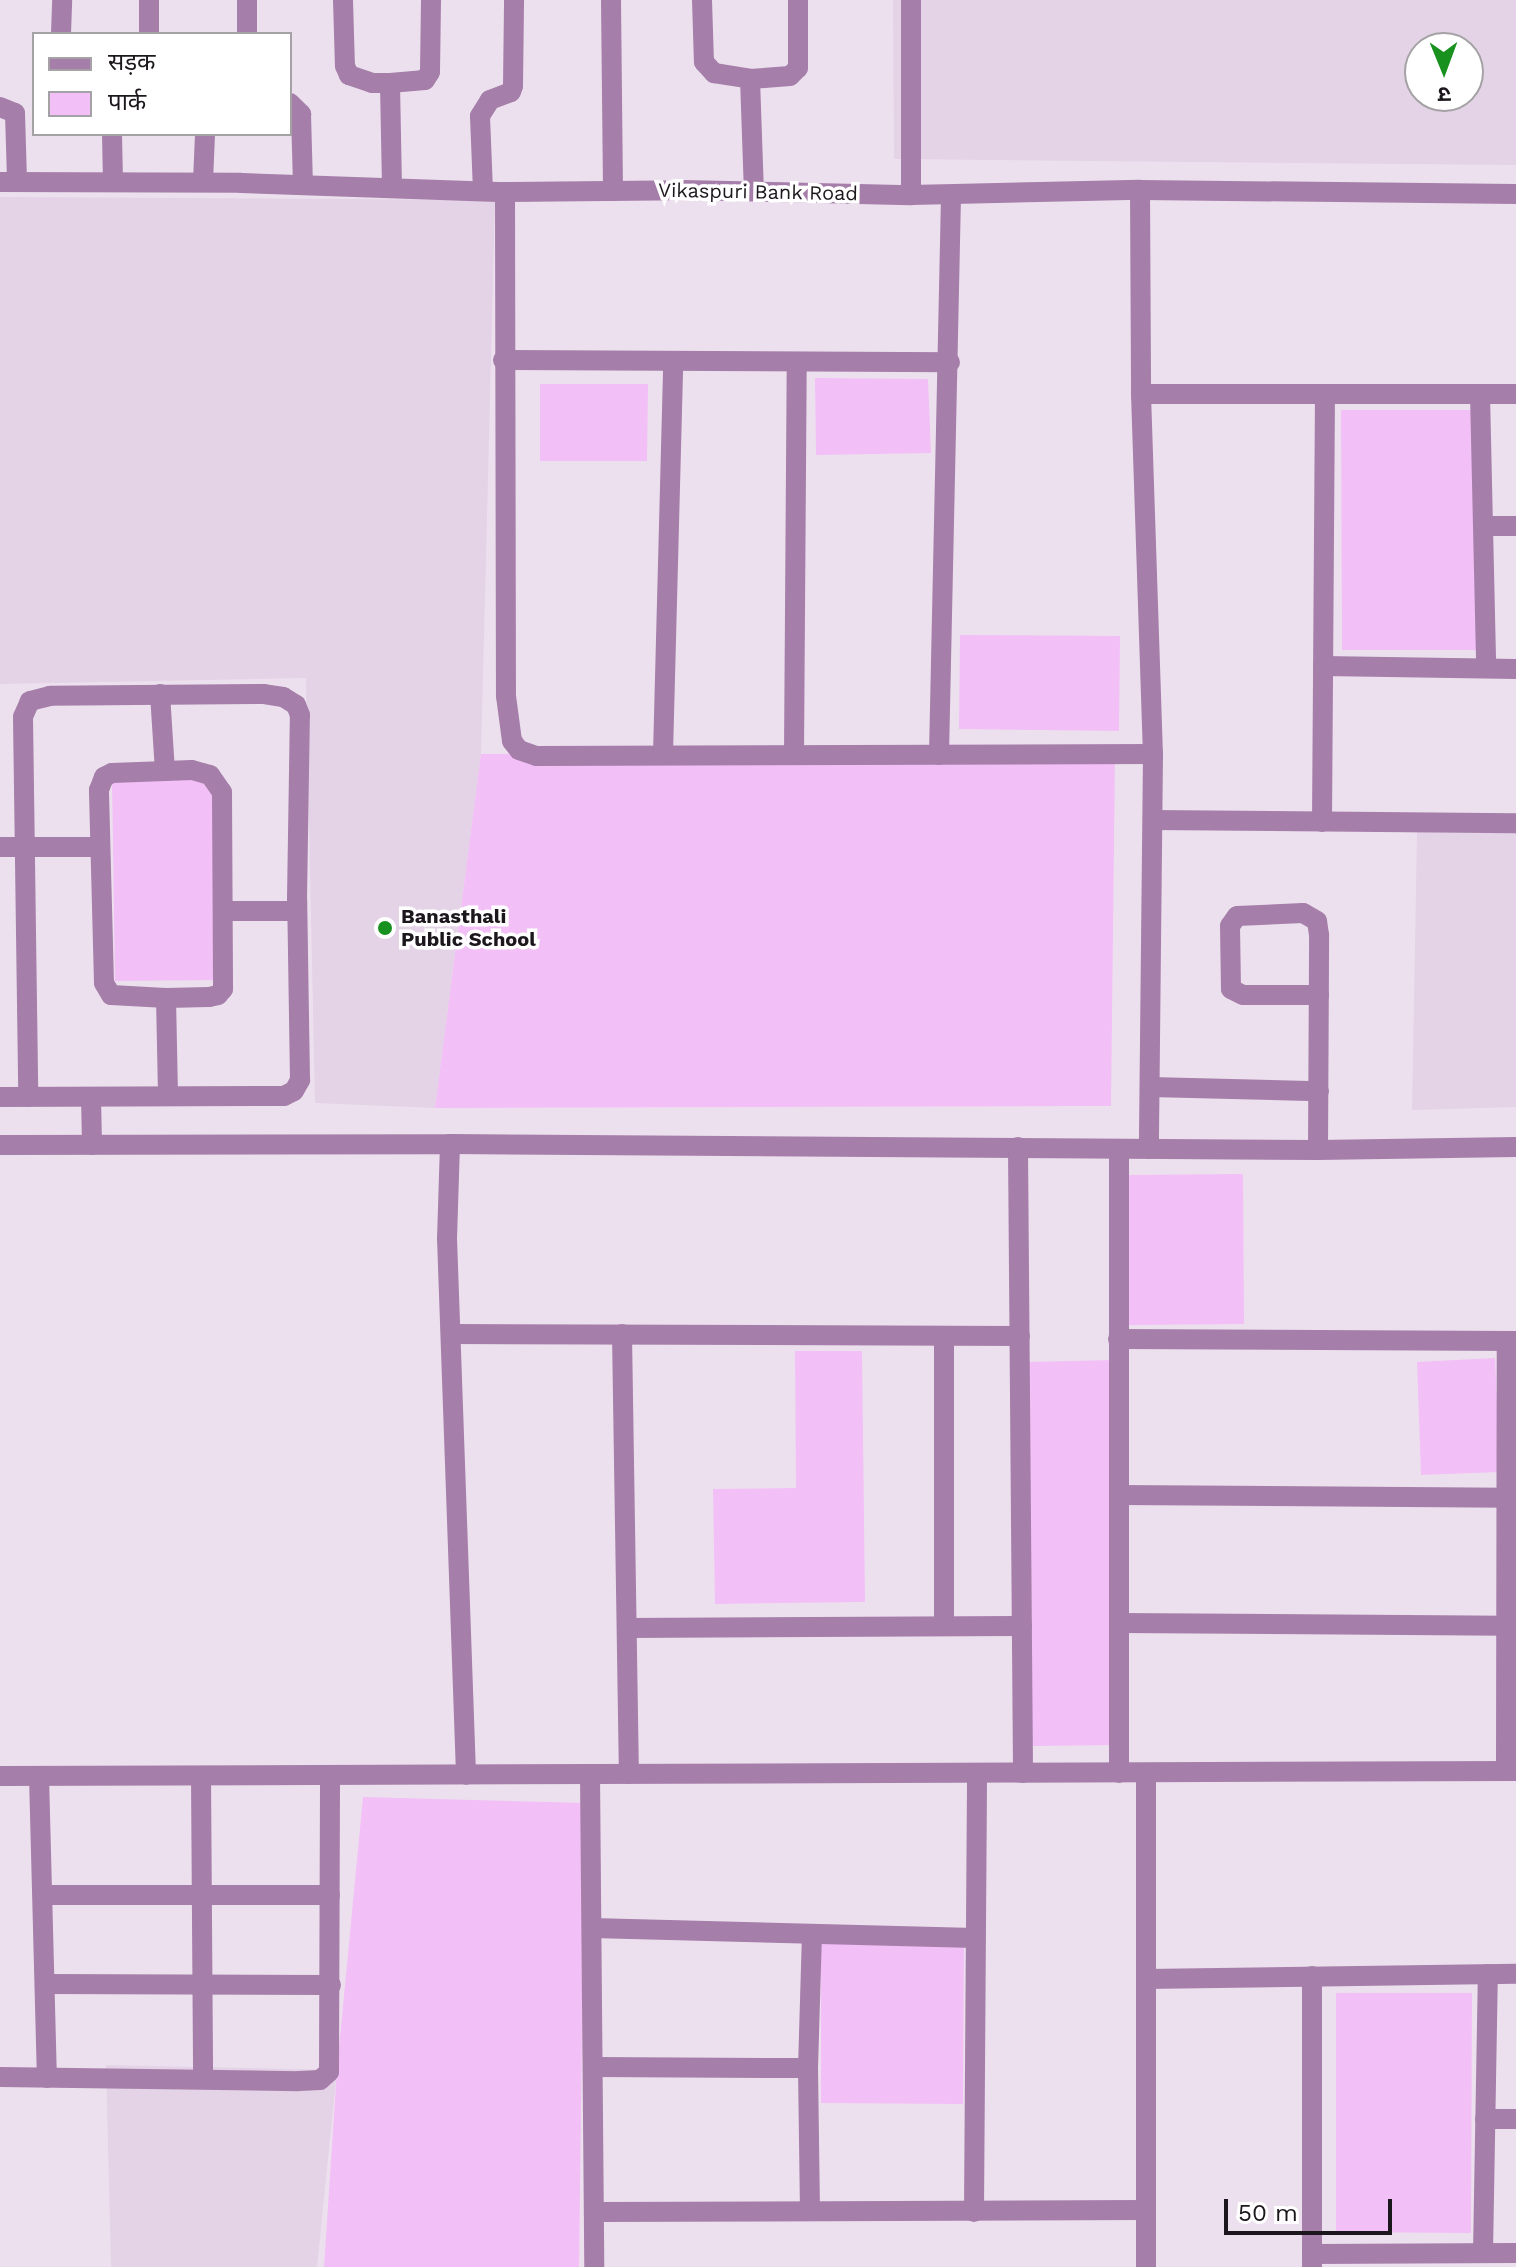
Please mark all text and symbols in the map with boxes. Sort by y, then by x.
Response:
legend [32,32,292,136]
north arrow [1404,32,1484,112]
text: सड़क [108,48,156,76]
text: उ [1438,82,1451,107]
text: पार्क [108,88,146,116]
street label: Vikaspuri Bank Road [658,178,858,206]
place label: Banasthali Public School [401,904,536,951]
marker: Banasthali Public School [376,919,394,937]
scale bar [1228,2183,1396,2233]
text: 50 m [1238,2199,1298,2227]

